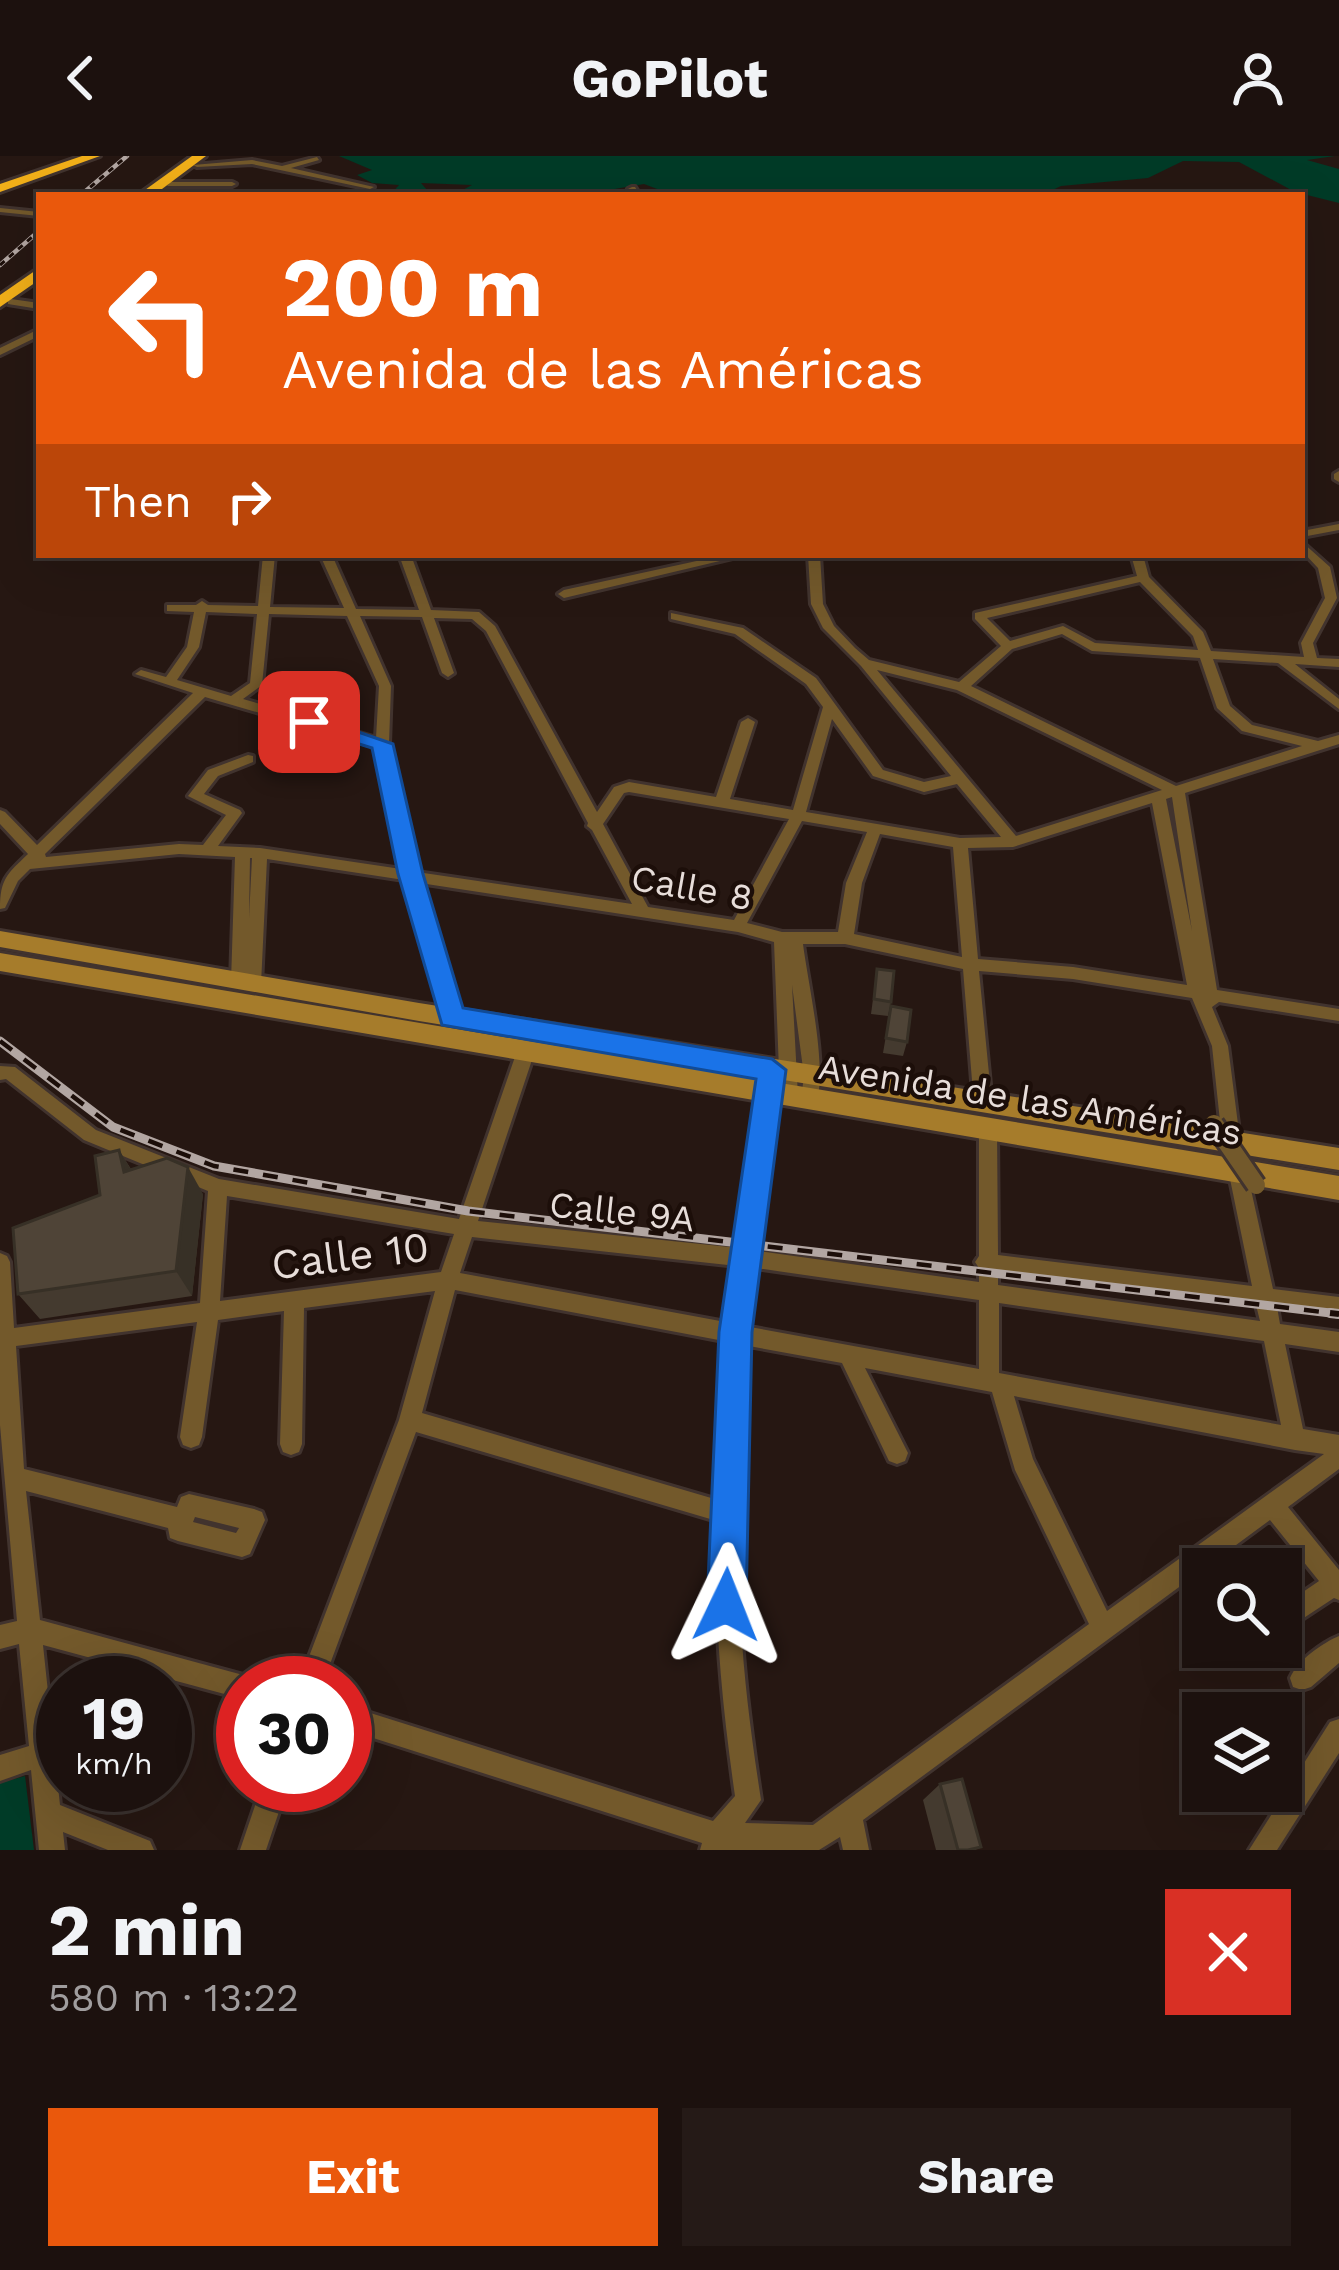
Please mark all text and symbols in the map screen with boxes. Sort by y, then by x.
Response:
icon: back [48,45,114,111]
icon: person [1225,45,1291,111]
text: GoPilot [571,47,768,110]
text: 200 m [282,238,543,336]
icon: left [84,240,240,396]
text: Avenida de las Américas [282,338,924,401]
icon: right [216,468,282,534]
text: Then [84,475,192,528]
pin [258,671,360,773]
icon: arrive [276,689,342,755]
street label: Calle 8 [628,857,756,919]
street label: Avenida de las Américas [815,1046,1244,1154]
street label: Calle 9A [547,1183,697,1240]
street label: Calle 10 [268,1222,432,1289]
position arrow [663,1542,789,1668]
map controls [1182,1548,1302,1812]
button: search [1182,1548,1302,1668]
speed limit sign: 30 [216,1656,372,1812]
text: 19 [83,1683,145,1754]
button: layers [1182,1692,1302,1812]
text: km/h [75,1746,153,1781]
text: 2 min [48,1888,245,1972]
button: close [1165,1889,1291,2015]
text: 580 m · 13:22 [48,1975,299,2020]
button: Exit [48,2108,658,2246]
button: Share [682,2108,1291,2246]

